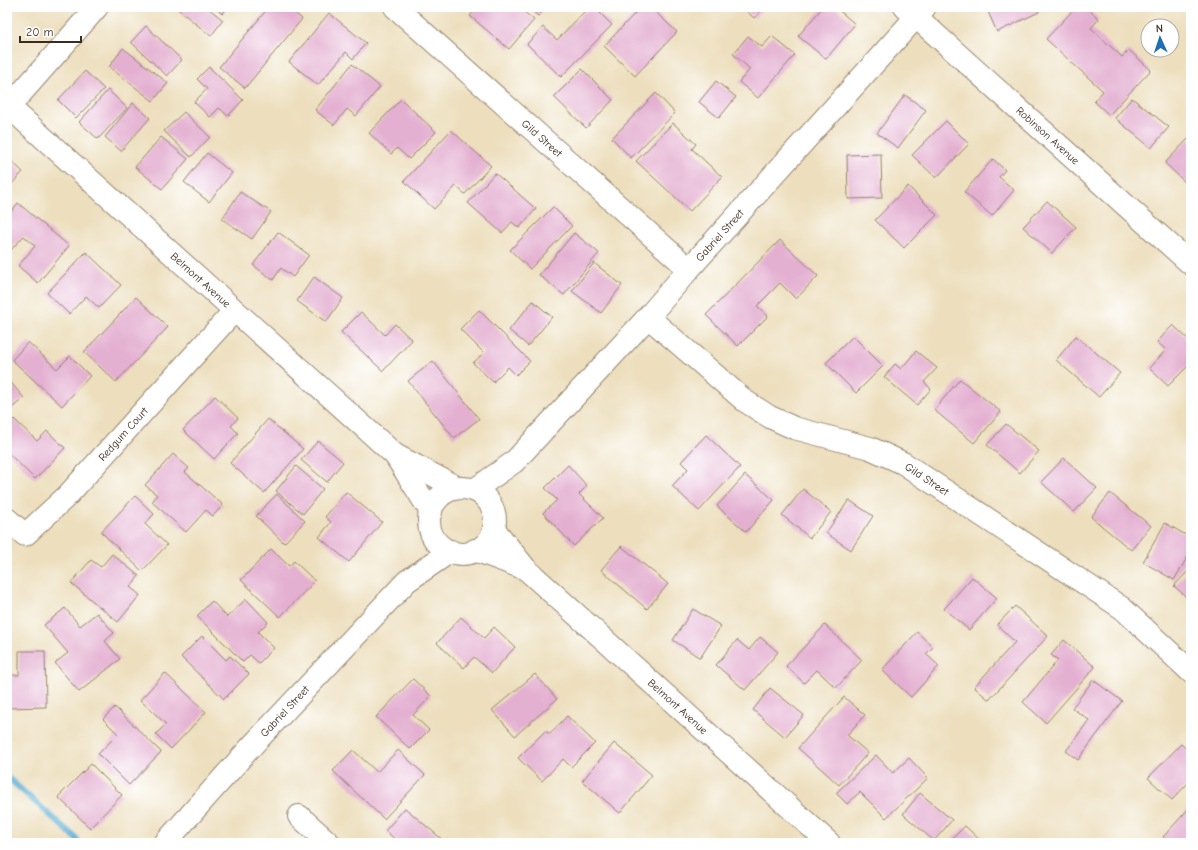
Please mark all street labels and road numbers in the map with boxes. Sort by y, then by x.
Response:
street label: Robinson Avenue [1013,104,1082,168]
street label: Gild Street [519,117,565,160]
street label: Gabriel Street [693,206,747,264]
street label: Belmont Avenue [168,250,233,311]
street label: Redgum Court [96,404,152,464]
street label: Gild Street [902,460,952,499]
street label: Belmont Avenue [645,676,711,737]
street label: Gabriel Street [258,683,313,740]

